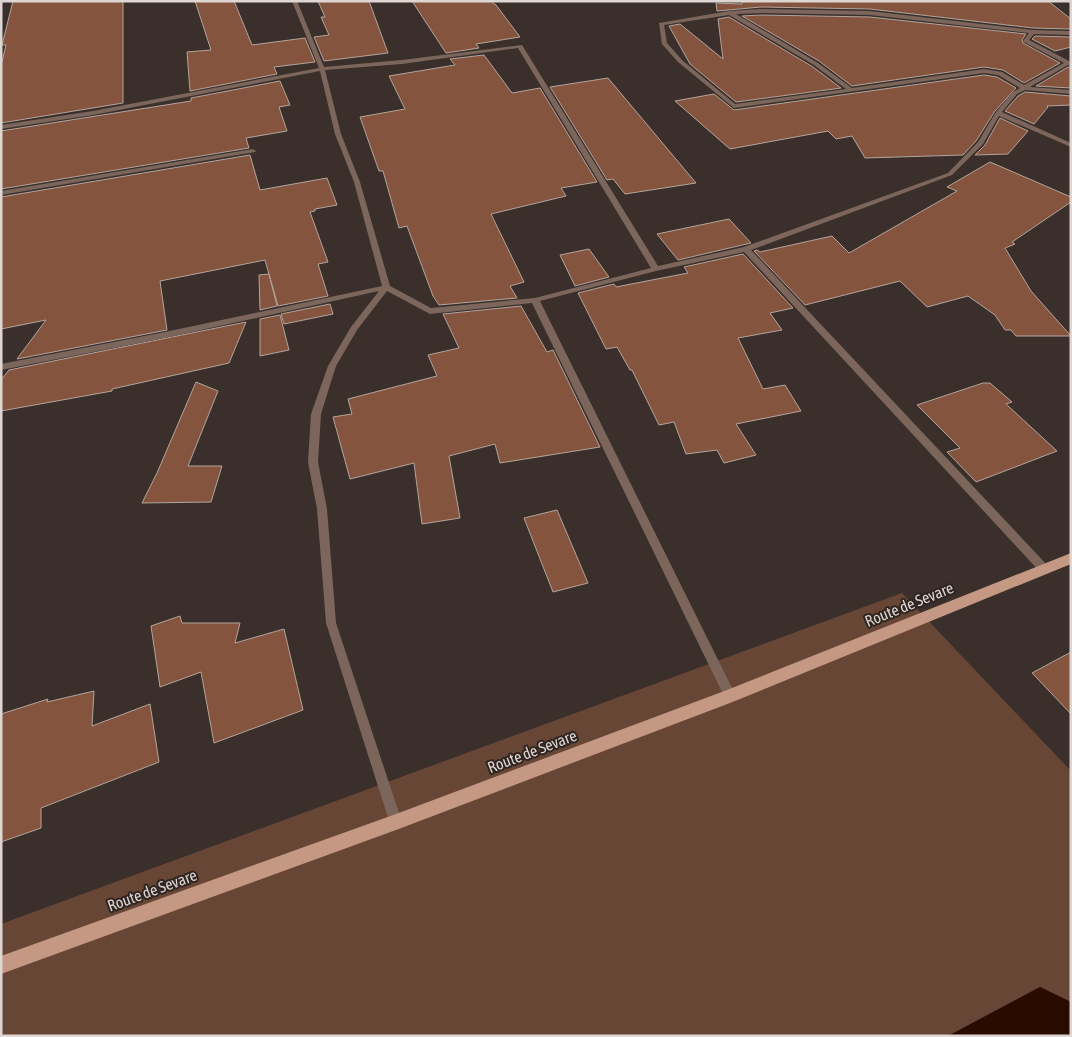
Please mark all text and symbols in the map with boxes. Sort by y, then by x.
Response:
street label: Route de Sevare [862,578,956,630]
street label: Route de Sevare [485,726,579,776]
street label: Route de Sevare [105,865,199,915]

